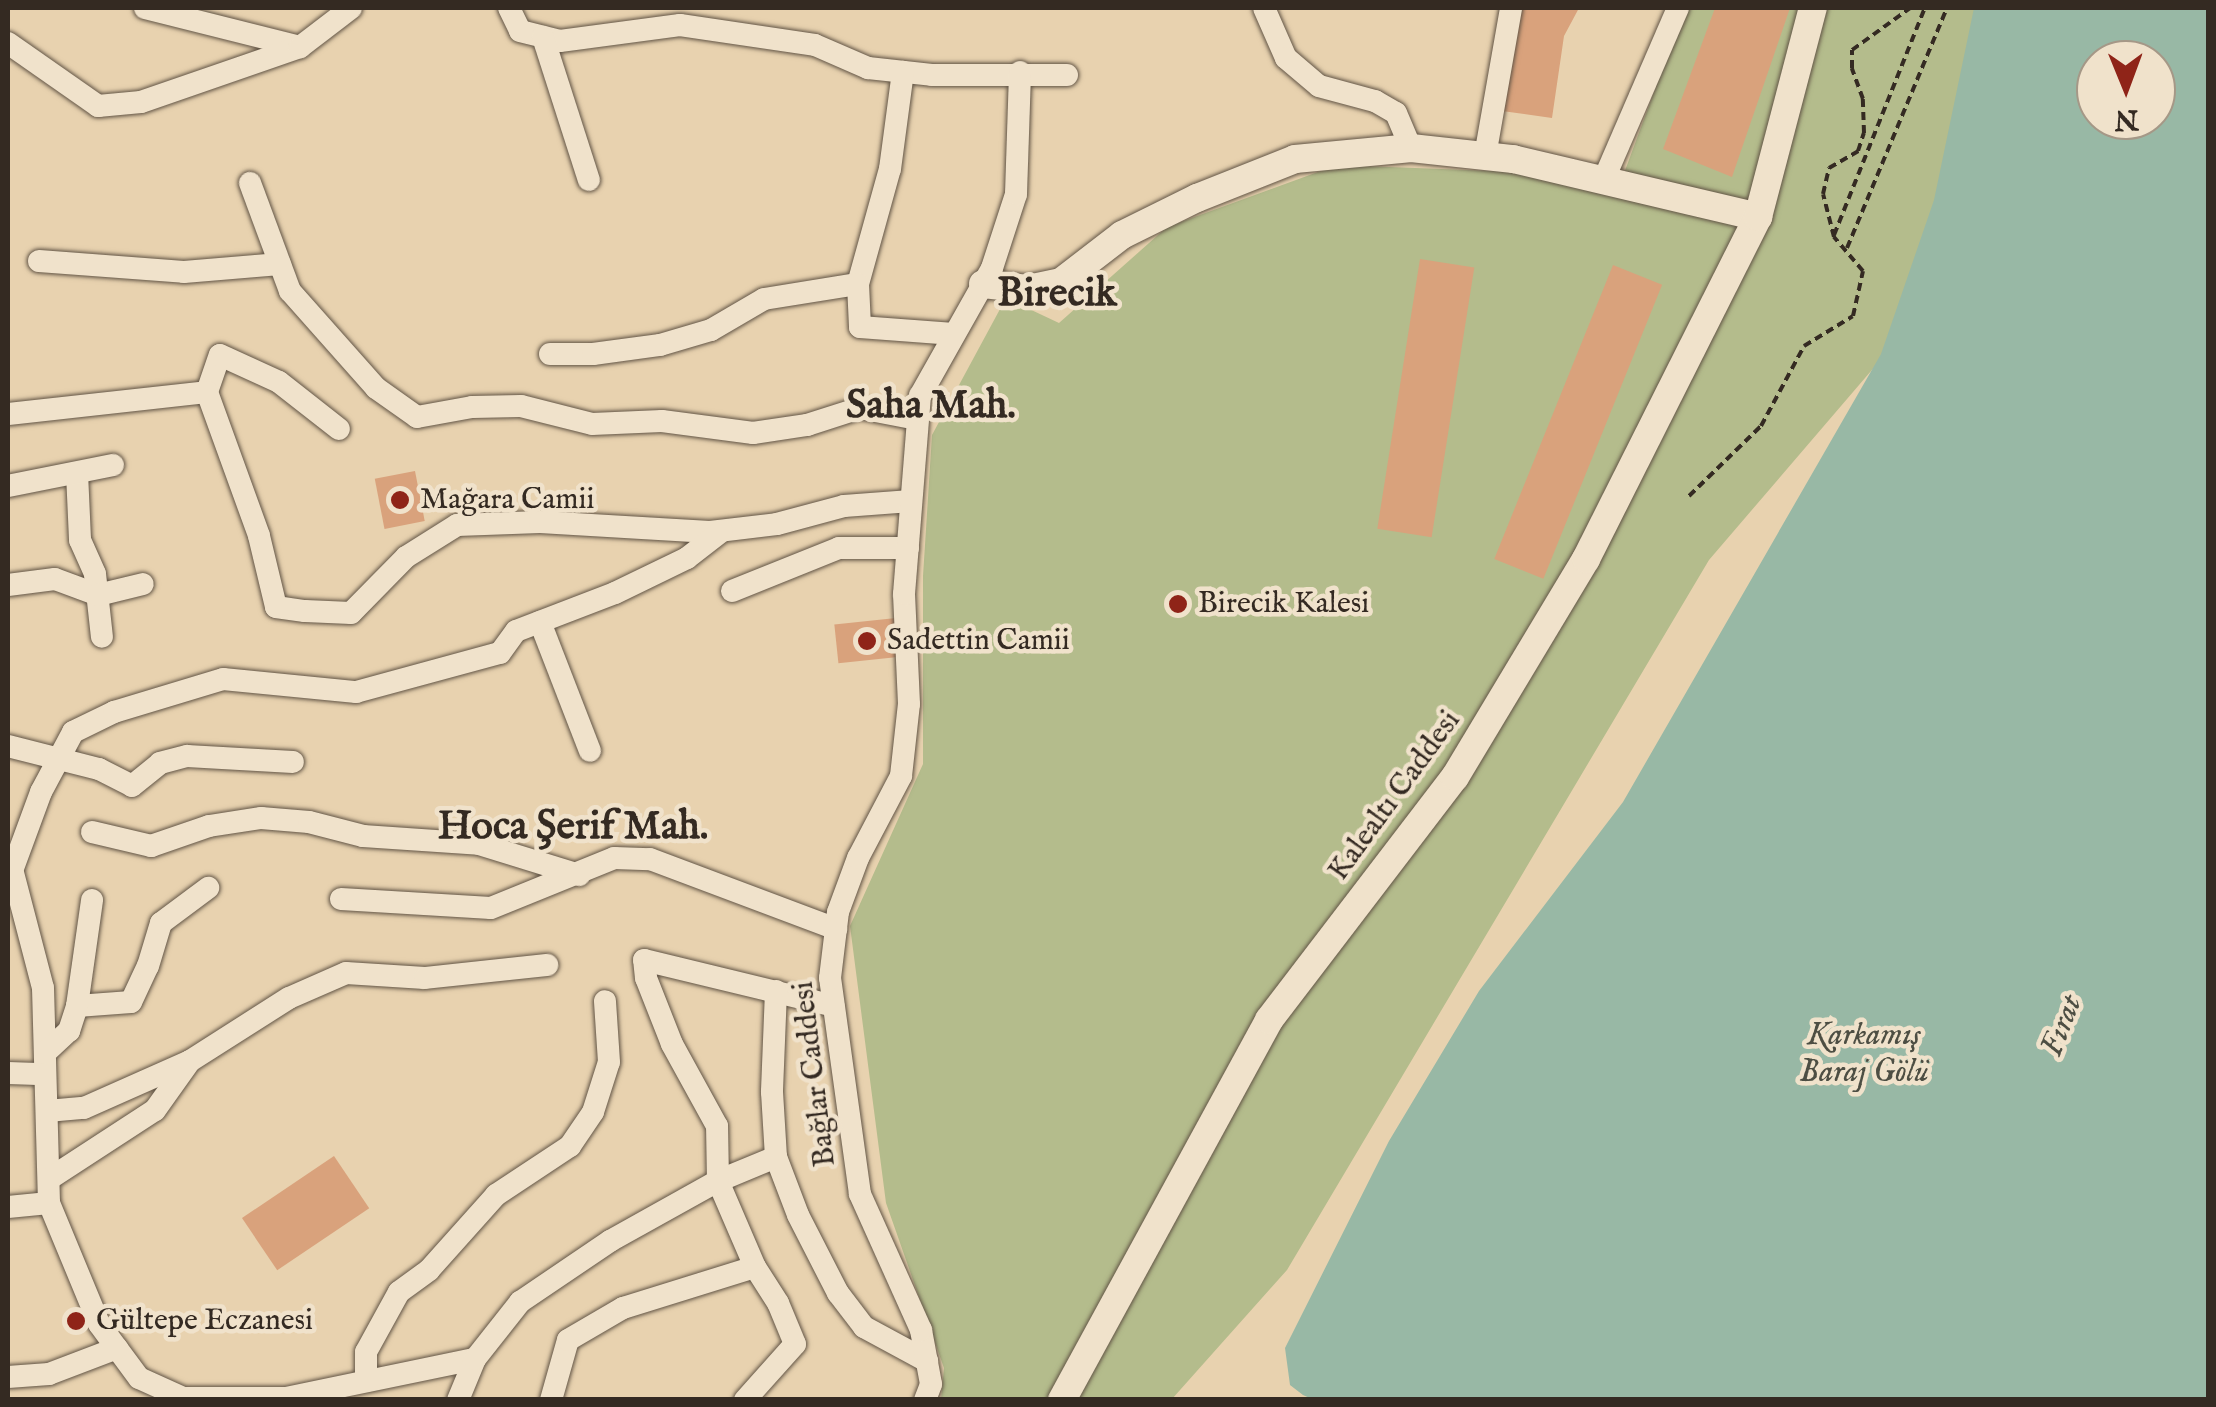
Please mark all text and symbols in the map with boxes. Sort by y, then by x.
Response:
north arrow [2076,40,2176,140]
text: N [2114,101,2139,136]
district label: Birecik [997,271,1117,319]
district label: Saha Mah. [846,383,1016,431]
place label: Mağara Camii [420,482,595,518]
marker: Mağara Camii [389,489,411,511]
place label: Birecik Kalesi [1198,586,1369,622]
marker: Birecik Kalesi [1167,593,1189,615]
place label: Sadettin Camii [887,623,1070,659]
marker: Sadettin Camii [856,630,878,652]
street label: Kalealtı Caddesi [1321,704,1469,888]
district label: Hoca Şerif Mah. [438,804,708,852]
street label: Bağlar Caddesi [786,979,844,1169]
water label: Fırat [2034,990,2092,1062]
water label: Karkamış Baraj Gölü [1799,1018,1929,1093]
place label: Gültepe Eczanesi [96,1303,313,1339]
marker: Gültepe Eczanesi [65,1310,87,1332]

